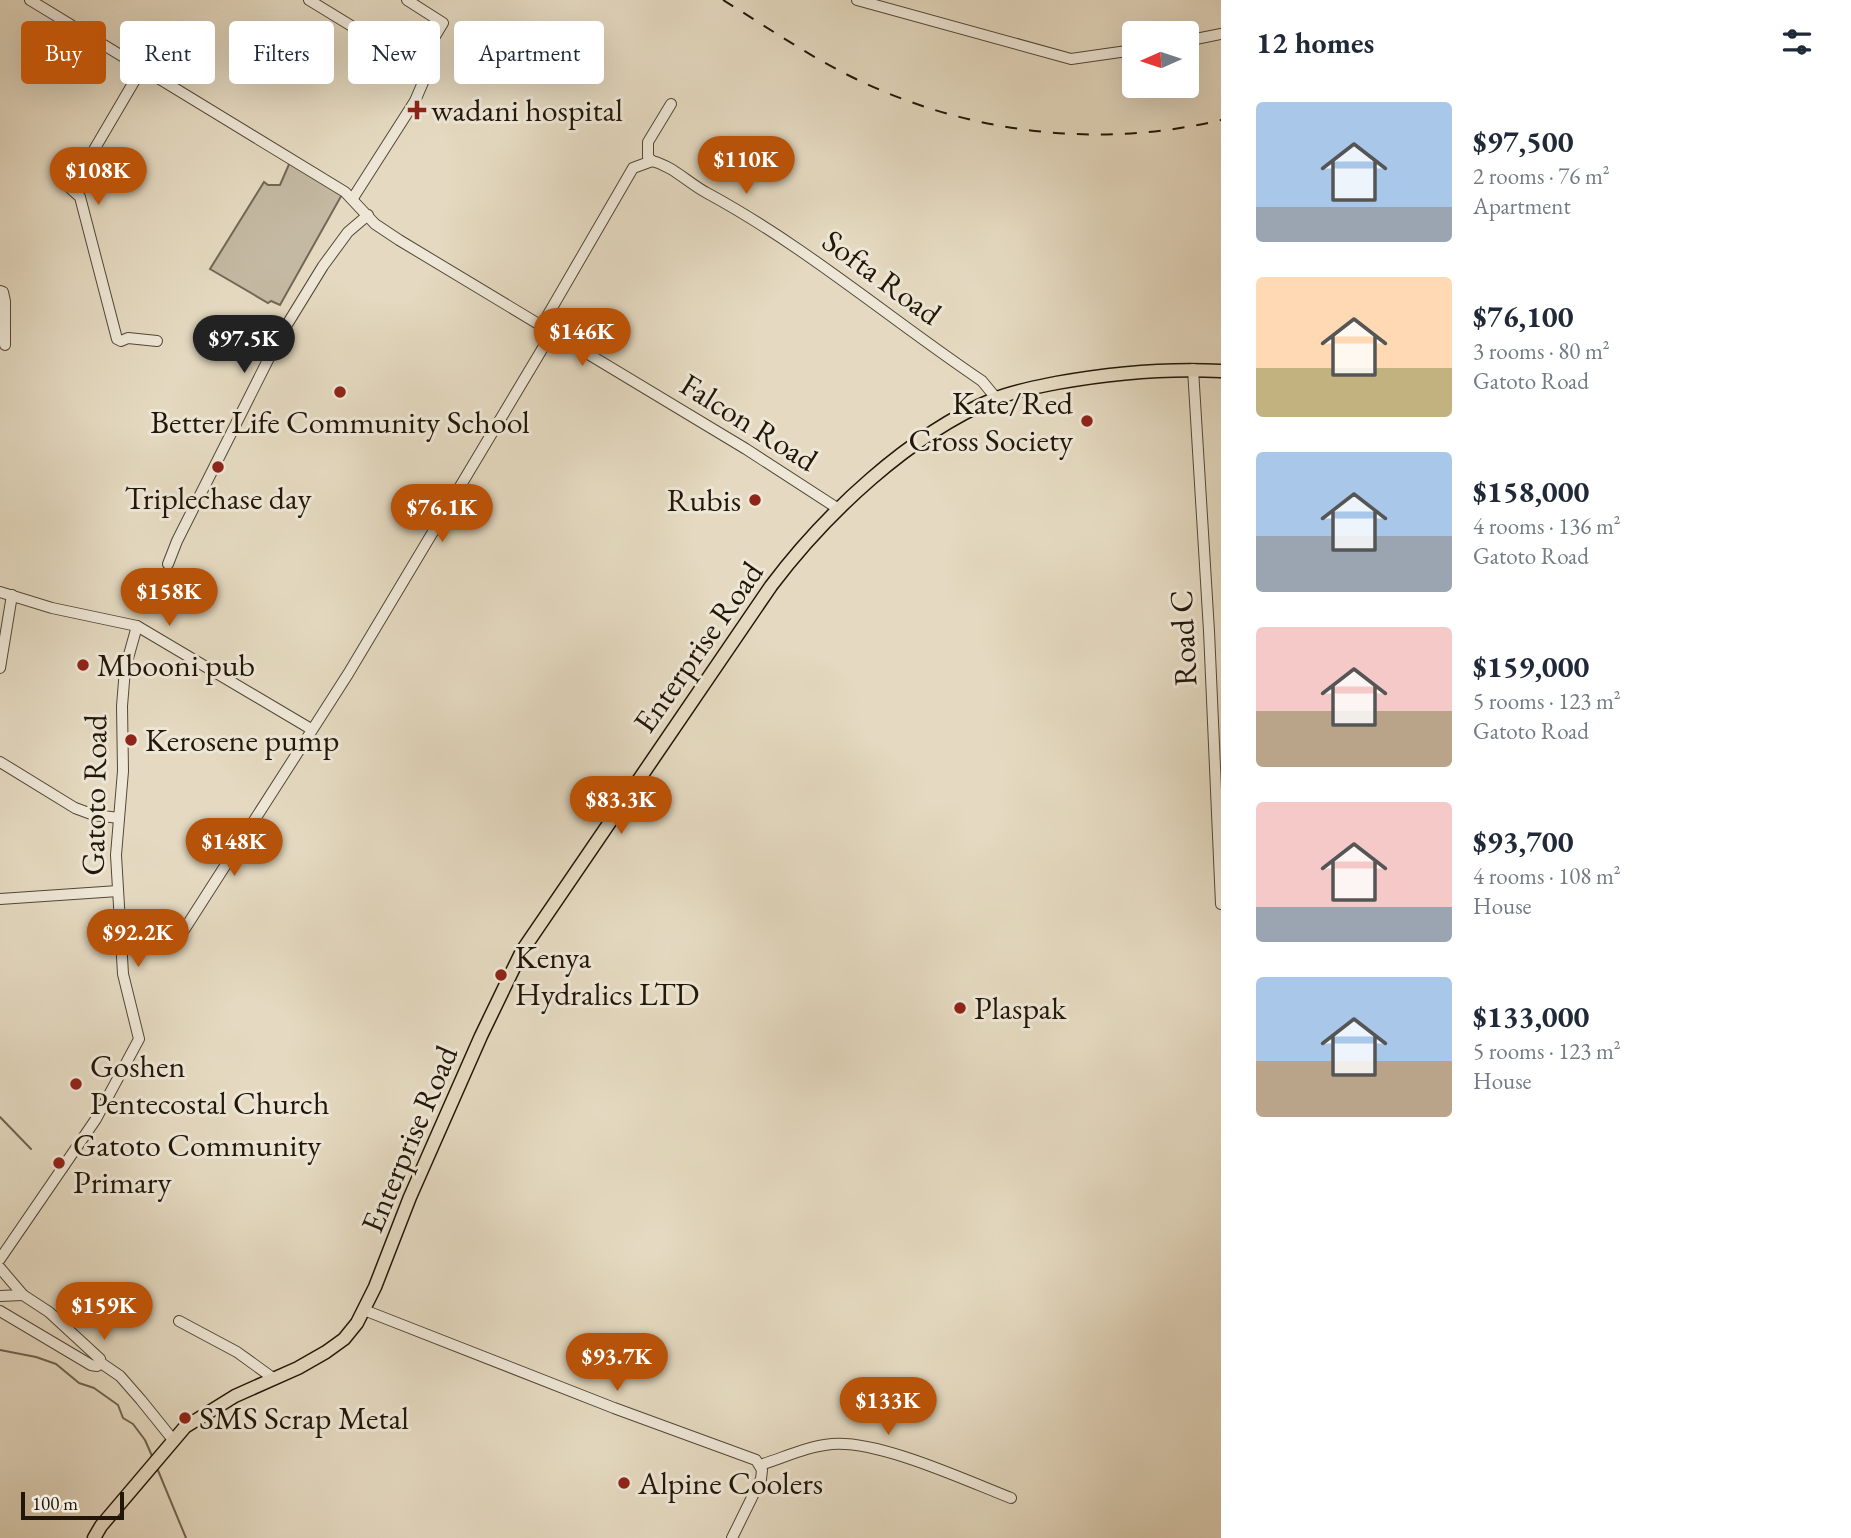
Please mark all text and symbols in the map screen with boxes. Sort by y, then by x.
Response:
chip: Buy [21,21,106,84]
chip: Rent [120,21,215,84]
chip: Filters [229,21,334,84]
chip: New [348,21,440,84]
chip: Apartment [454,21,604,84]
north arrow [1122,21,1199,98]
map controls [1122,21,1199,98]
text: 12 homes [1256,23,1374,62]
icon: filters [1778,23,1816,61]
place label: wadani hospital [431,89,623,131]
marker: wadani hospital [409,102,425,118]
text: $97,500 [1473,122,1574,161]
icon: home [1312,130,1396,214]
pin: $110K [697,136,795,196]
text: $110K [714,144,778,174]
pin: $108K [49,148,147,207]
text: $108K [66,155,130,185]
text: 2 rooms · 76 m² [1473,161,1610,191]
text: Apartment [1473,191,1571,221]
street label: Softa Road [814,220,950,335]
text: $76,100 [1473,297,1574,336]
icon: home [1312,305,1396,389]
pin: $146K [533,308,631,368]
pin: $97.5K [187,316,301,375]
text: $146K [550,316,614,346]
text: $97.5K [209,323,279,353]
text: 3 rooms · 80 m² [1473,336,1610,366]
street label: Falcon Road [672,363,826,481]
text: Gatoto Road [1473,366,1589,396]
place label: Kate/Red Cross Society [909,382,1074,461]
marker: Better Life Community School [332,384,348,400]
place label: Better Life Community School [150,401,530,443]
marker: Kate/Red Cross Society [1079,413,1095,429]
marker: Triplechase day [210,459,226,475]
text: $158,000 [1473,472,1589,511]
place label: Triplechase day [125,477,312,519]
place label: Rubis [667,479,741,521]
icon: home [1312,480,1396,564]
pin: $76.1K [385,484,499,544]
text: $76.1K [407,492,477,522]
marker: Rubis [747,492,763,508]
text: 4 rooms · 136 m² [1473,511,1621,541]
text: Gatoto Road [1473,541,1589,571]
street label: Enterprise Road [624,553,773,741]
pin: $158K [120,568,218,628]
text: $158K [137,576,201,606]
street label: Road C [1160,589,1206,687]
place label: Mbooni pub [97,644,255,686]
text: $159,000 [1473,647,1589,686]
icon: home [1312,655,1396,739]
marker: Mbooni pub [75,657,91,673]
text: 5 rooms · 123 m² [1473,686,1621,716]
street label: Gatoto Road [72,713,116,876]
text: Gatoto Road [1473,716,1589,746]
place label: Kerosene pump [145,719,339,761]
marker: Kerosene pump [123,732,139,748]
pin: $83.3K [564,776,678,836]
text: $83.3K [586,784,656,814]
pin: $148K [185,818,283,878]
text: $93,700 [1473,822,1574,861]
text: $148K [202,826,266,856]
icon: home [1312,830,1396,914]
text: 4 rooms · 108 m² [1473,861,1621,891]
text: House [1473,891,1532,921]
pin: $92.2K [81,909,195,969]
text: $92.2K [103,917,173,947]
place label: Kenya Hydralics LTD [515,936,699,1015]
marker: Kenya Hydralics LTD [493,967,509,983]
place label: Plaspak [974,987,1067,1029]
text: $133,000 [1473,997,1589,1036]
marker: Plaspak [952,1000,968,1016]
icon: home [1312,1005,1396,1089]
text: 5 rooms · 123 m² [1473,1036,1621,1066]
street label: Enterprise Road [351,1038,468,1239]
place label: Goshen Pentecostal Church [90,1045,329,1124]
text: House [1473,1066,1532,1096]
marker: Goshen Pentecostal Church [68,1076,84,1092]
place label: Gatoto Community Primary [73,1124,322,1203]
marker: Gatoto Community Primary [51,1155,67,1171]
pin: $159K [55,1282,153,1342]
text: $159K [72,1290,136,1320]
pin: $93.7K [560,1334,674,1393]
text: $93.7K [582,1341,652,1371]
pin: $133K [839,1378,937,1437]
text: $133K [856,1385,920,1415]
place label: SMS Scrap Metal [199,1397,409,1439]
marker: SMS Scrap Metal [177,1410,193,1426]
place label: Alpine Coolers [637,1462,823,1504]
marker: Alpine Coolers [616,1475,632,1491]
scale bar [21,1489,124,1521]
text: 100 m [32,1491,78,1516]

